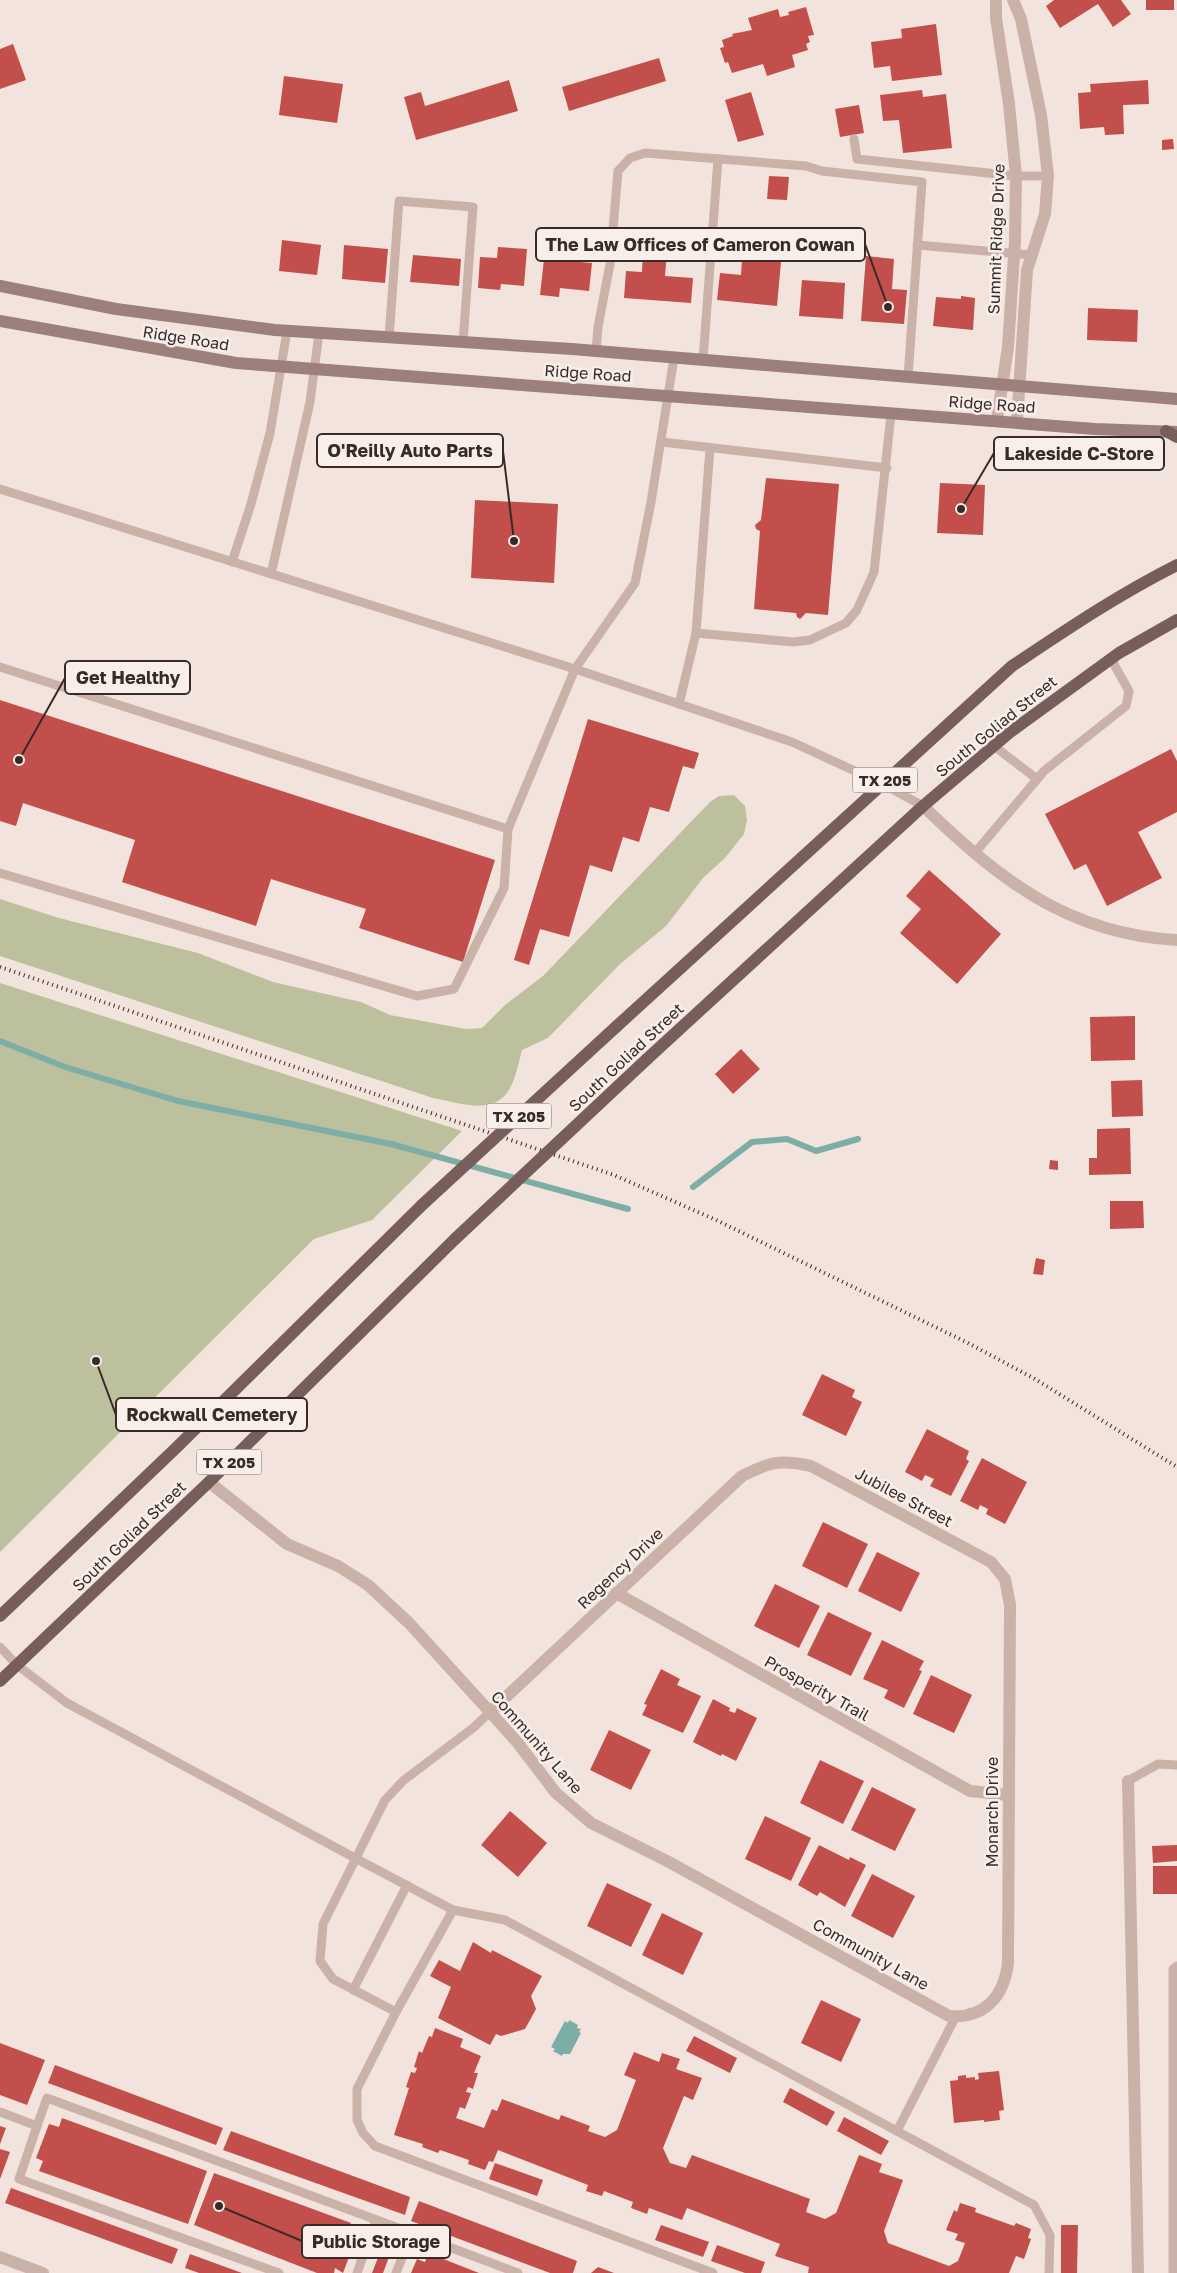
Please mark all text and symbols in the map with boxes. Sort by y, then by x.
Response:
street label: Summit Ridge Drive [983,163,1009,315]
callout: The Law Offices of Cameron Cowan [536,228,865,261]
text: The Law Offices of Cameron Cowan [545,233,855,255]
street label: Ridge Road [141,321,231,355]
street label: Ridge Road [544,360,632,386]
street label: Ridge Road [948,391,1036,417]
callout: O'Reilly Auto Parts [317,434,503,467]
callout: Lakeside C-Store [994,437,1164,470]
text: O'Reilly Auto Parts [327,439,493,461]
text: Lakeside C-Store [1004,442,1154,464]
callout: Get Healthy [65,661,190,694]
text: Get Healthy [76,666,180,688]
street label: South Goliad Street [931,671,1061,781]
road number: TX 205 [852,768,918,792]
street label: South Goliad Street [564,998,688,1116]
road number: TX 205 [486,1104,552,1128]
callout: Rockwall Cemetery [116,1398,307,1431]
text: Rockwall Cemetery [126,1403,298,1425]
road number: TX 205 [196,1450,262,1474]
street label: Jubilee Street [852,1463,956,1531]
street label: South Goliad Street [68,1477,190,1595]
street label: Regency Drive [573,1523,667,1613]
street label: Prosperity Trail [761,1651,873,1725]
street label: Community Lane [487,1686,587,1798]
street label: Monarch Drive [982,1757,1002,1867]
street label: Community Lane [809,1914,933,1994]
callout: Public Storage [302,2225,450,2258]
text: Public Storage [312,2230,441,2252]

